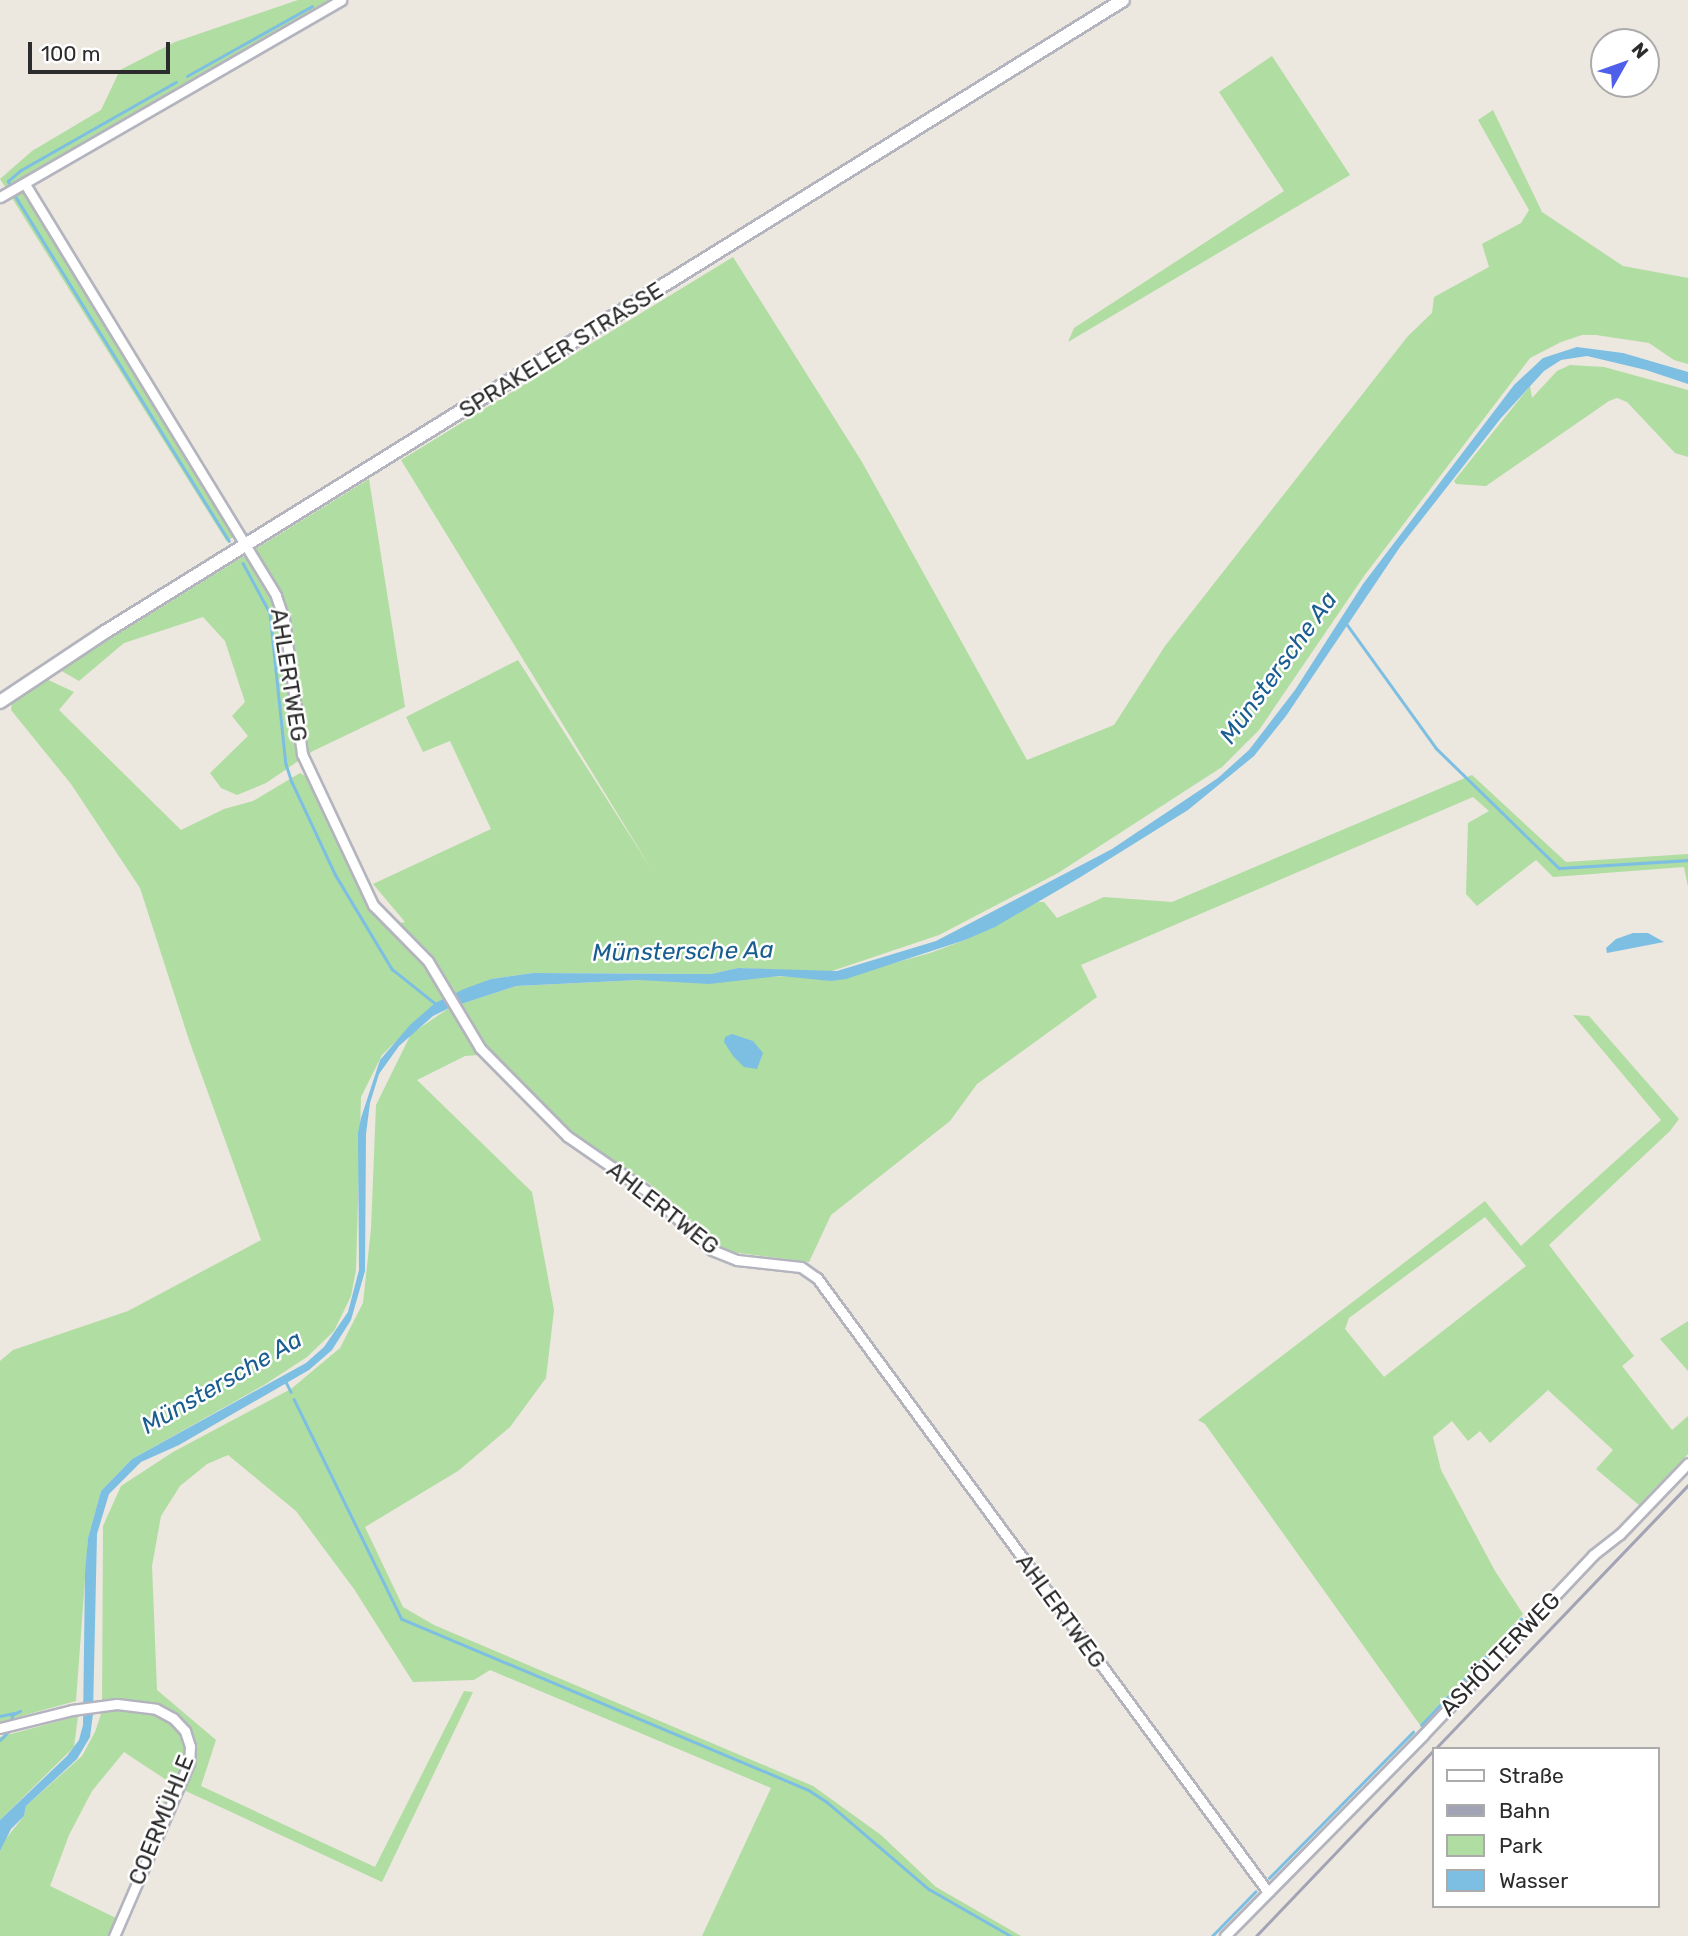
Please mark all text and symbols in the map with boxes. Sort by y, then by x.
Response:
scale bar [32,28,173,72]
north arrow [1590,28,1660,98]
text: N [1627,38,1653,63]
text: 100 m [41,41,100,66]
street label: SPRAKELER STRASSE [454,276,668,424]
water label: Münstersche Aa [1214,586,1344,750]
street label: AHLERTWEG [265,606,313,744]
water label: Münstersche Aa [592,936,774,968]
street label: AHLERTWEG [601,1156,725,1260]
water label: Münstersche Aa [136,1325,308,1441]
street label: AHLERTWEG [1010,1548,1112,1674]
street label: ASHÖLTERWEG [1434,1586,1566,1722]
legend [1432,1747,1660,1908]
street label: COERMÜHLE [122,1751,200,1889]
text: Straße [1499,1763,1564,1788]
text: Bahn [1499,1798,1550,1823]
text: Park [1499,1833,1543,1858]
text: Wasser [1499,1868,1568,1893]

